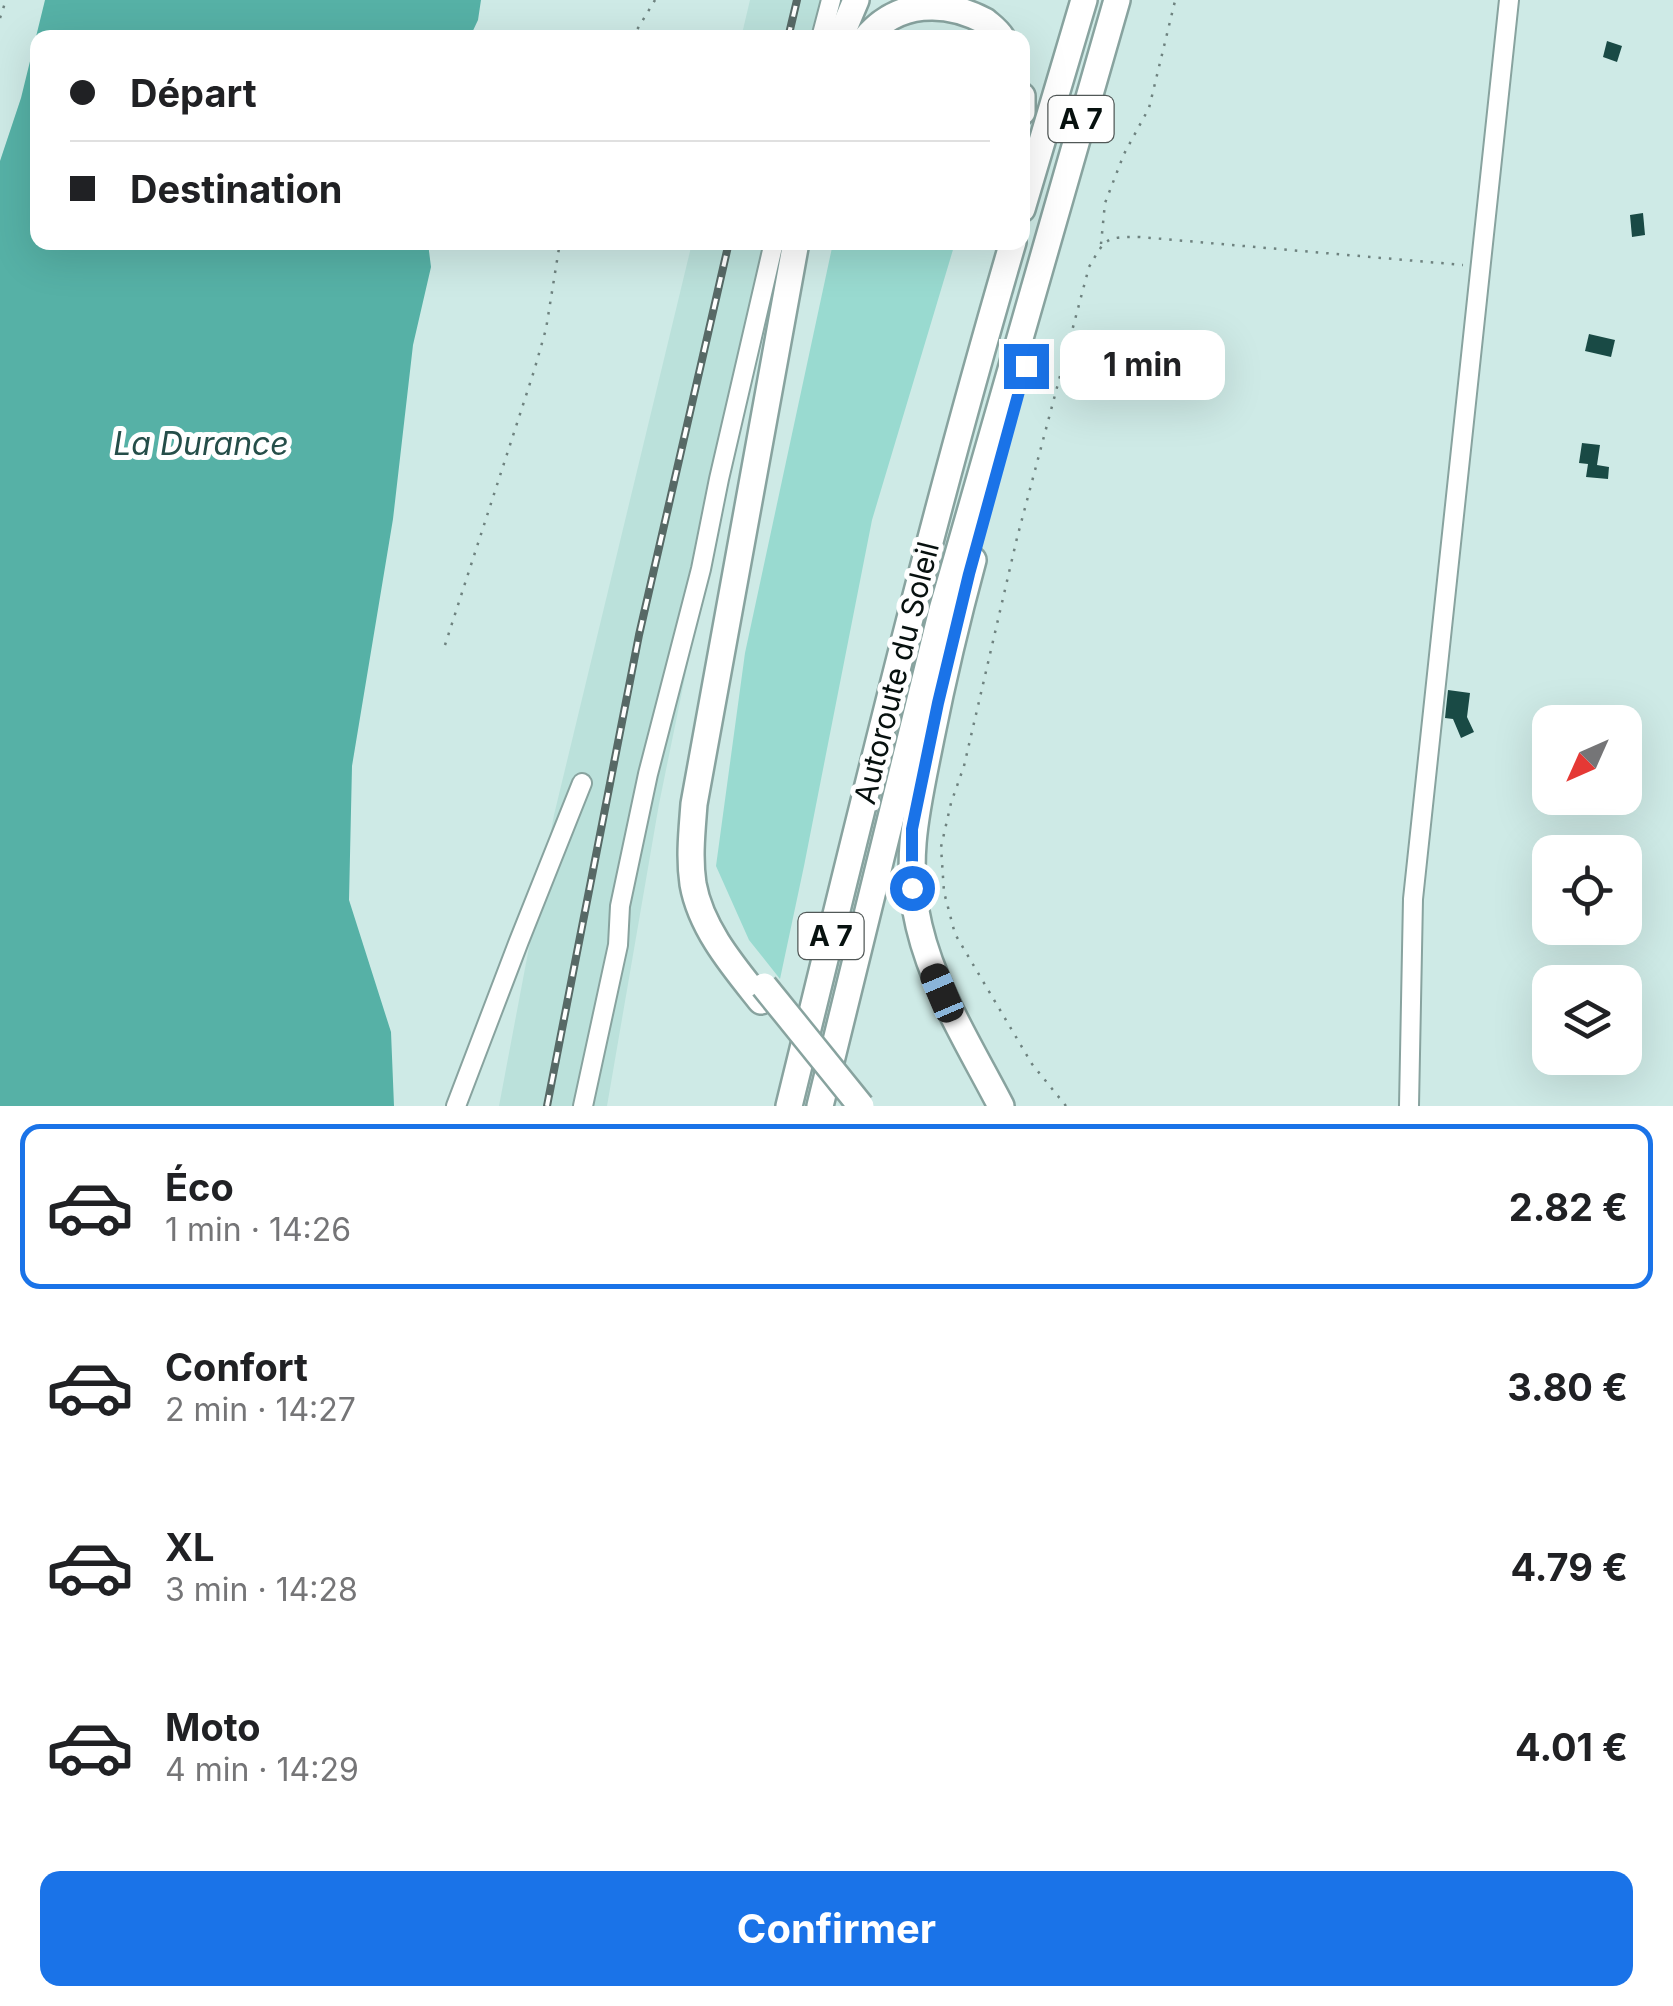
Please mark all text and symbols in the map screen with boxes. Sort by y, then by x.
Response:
text: Départ [130,70,257,116]
road number: A 7 [1048,96,1114,142]
text: Destination [130,166,342,212]
callout: 1 min [1061,331,1226,401]
route end [1004,344,1049,389]
text: 1 min [1103,345,1182,384]
water label: La Durance [113,424,289,463]
street label: Autoroute du Soleil [846,538,946,808]
north arrow [1532,705,1642,815]
map controls [1532,705,1642,1075]
button: locate [1532,835,1642,945]
route start [890,866,935,911]
road number: A 7 [798,913,864,959]
car [916,960,968,1026]
button: layers [1532,965,1642,1075]
icon: car [45,1162,135,1252]
text: Éco [165,1164,234,1210]
text: 2.82 € [1509,1184,1628,1230]
text: 1 min · 14:26 [165,1210,351,1249]
icon: car [45,1342,135,1432]
text: Confort [165,1344,308,1390]
text: 3.80 € [1507,1364,1628,1410]
text: 2 min · 14:27 [165,1390,356,1429]
icon: car [45,1522,135,1612]
text: XL [165,1524,215,1570]
text: 4.79 € [1510,1544,1628,1590]
text: 3 min · 14:28 [165,1570,358,1609]
icon: car [45,1702,135,1792]
text: Moto [165,1704,261,1750]
text: 4.01 € [1515,1724,1628,1770]
text: 4 min · 14:29 [165,1750,359,1789]
button: Confirmer [40,1871,1633,1986]

